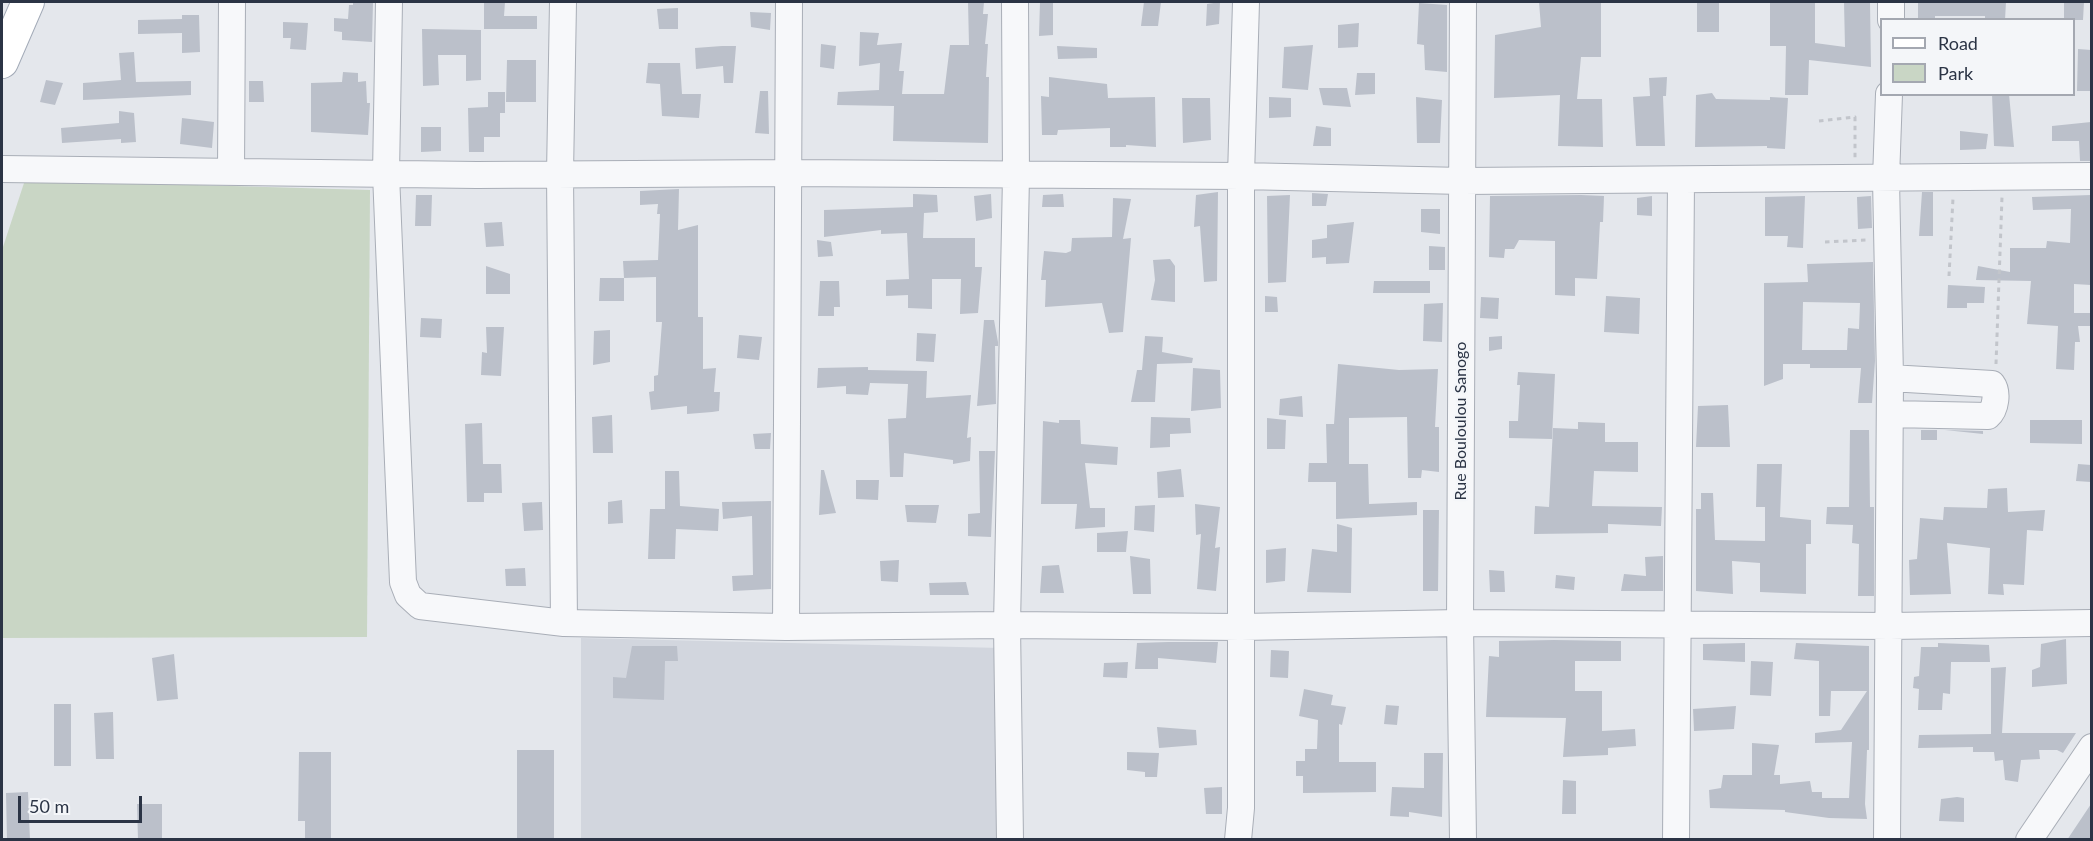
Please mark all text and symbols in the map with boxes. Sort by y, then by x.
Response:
legend [1880,18,2075,96]
text: Road [1938,32,1978,54]
text: Park [1938,62,1973,84]
street label: Rue Bouloulou Sanogo [1451,342,1471,500]
scale bar [21,784,146,822]
text: 50 m [29,795,69,817]

